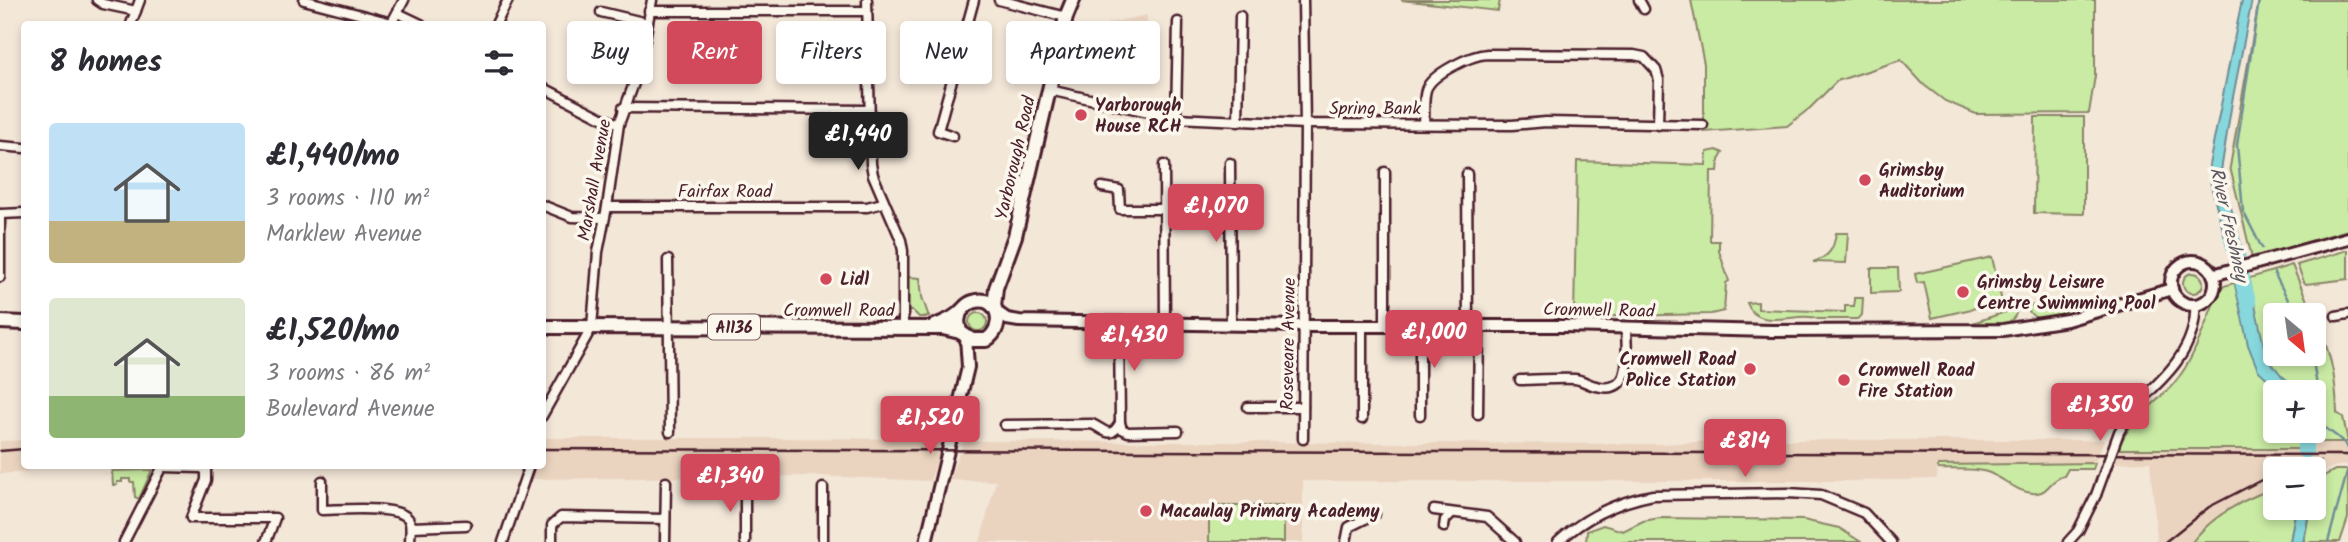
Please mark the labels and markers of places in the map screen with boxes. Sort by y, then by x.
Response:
place label: Yarborough House RCH [1095,92,1182,142]
marker: Yarborough House RCH [1073,107,1089,123]
pin: £1,440 [801,113,915,172]
place label: Grimsby Auditorium [1879,157,1965,207]
marker: Grimsby Auditorium [1857,172,1873,188]
pin: £1,070 [1159,184,1273,244]
place label: Lidl [840,266,869,295]
place label: Grimsby Leisure Centre Swimming Pool [1977,269,2156,319]
marker: Lidl [818,271,834,287]
marker: Grimsby Leisure Centre Swimming Pool [1955,284,1971,300]
pin: £1,000 [1377,310,1491,370]
pin: £1,430 [1077,314,1191,373]
place label: Cromwell Road Police Station [1619,346,1736,396]
place label: Cromwell Road Fire Station [1858,357,1975,407]
marker: Cromwell Road Police Station [1742,361,1758,377]
marker: Cromwell Road Fire Station [1836,372,1852,388]
pin: £1,350 [2043,384,2157,443]
pin: £1,520 [873,396,987,456]
pin: £814 [1704,420,1786,479]
pin: £1,340 [673,454,787,514]
place label: Macaulay Primary Academy [1160,498,1380,527]
marker: Macaulay Primary Academy [1138,503,1154,519]

